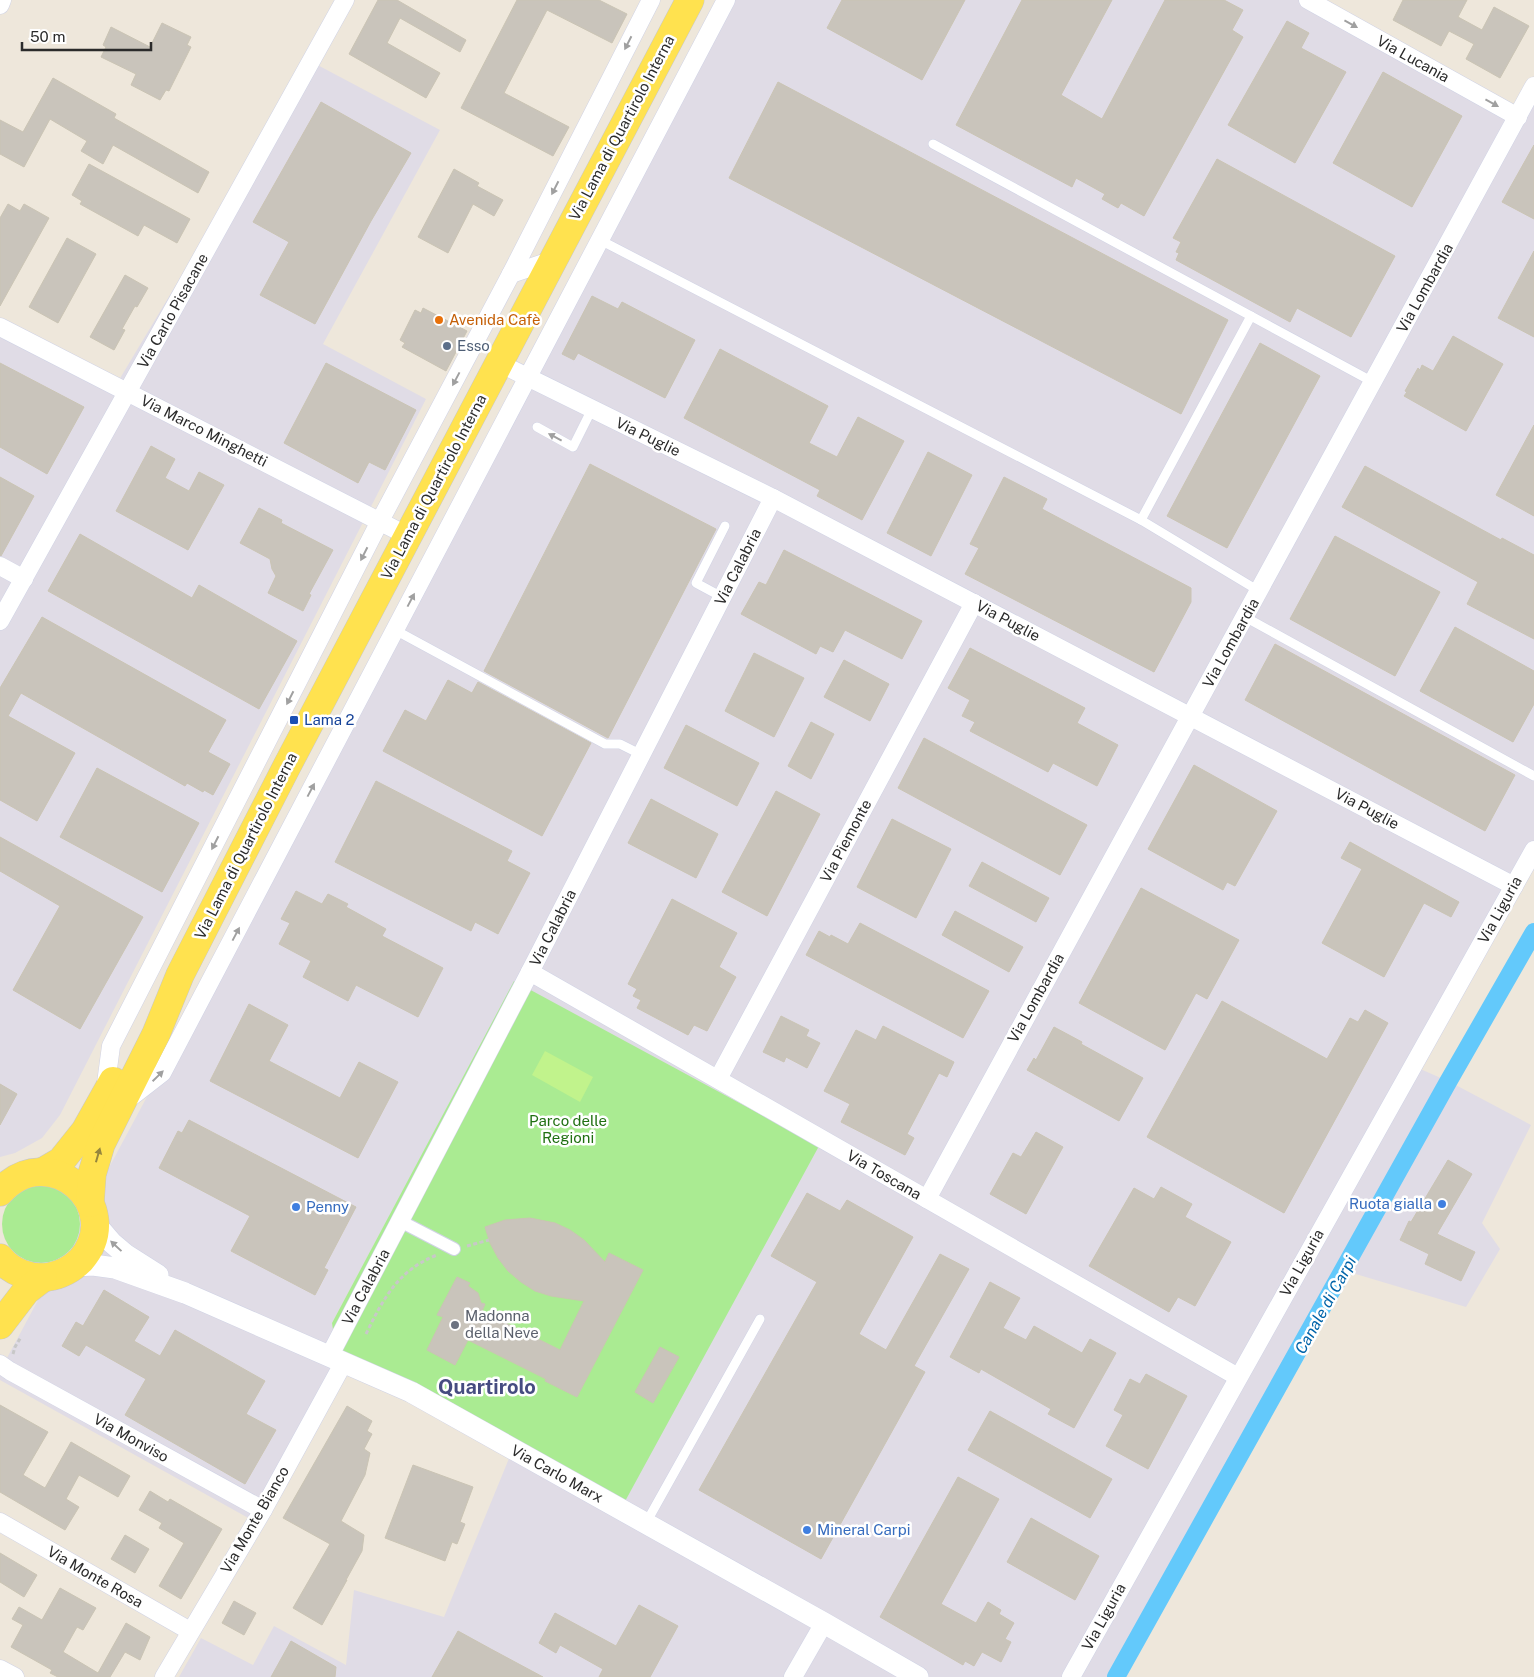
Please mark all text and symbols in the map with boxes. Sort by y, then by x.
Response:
scale bar [22,20,151,52]
one-way arrow [1343,20,1358,28]
text: 50 m [30,28,65,45]
street label: Via Lama di Quartirolo Interna [565,32,678,223]
street label: Via Lucania [1374,32,1452,85]
one-way arrow [624,36,633,51]
one-way arrow [1485,99,1500,107]
one-way arrow [551,181,559,196]
street label: Via Lombardia [1393,240,1456,335]
street label: Via Carlo Pisacane [134,250,211,371]
place label: Avenida Cafè [449,311,541,328]
marker: Avenida Cafè [433,314,445,326]
place label: Esso [457,337,490,354]
marker: Esso [441,340,453,352]
one-way arrow [452,372,460,386]
street label: Via Marco Minghetti [138,391,270,470]
street label: Via Lama di Quartirolo Interna [377,391,490,582]
street label: Via Puglie [613,414,683,460]
one-way arrow [548,433,562,441]
street label: Via Calabria [711,526,764,608]
one-way arrow [360,546,368,561]
one-way arrow [407,593,416,606]
street label: Via Lombardia [1199,595,1262,690]
street label: Via Puglie [973,597,1043,644]
one-way arrow [285,691,293,705]
place label: Lama 2 [304,711,355,728]
marker: Lama 2 [288,714,300,726]
street label: Via Lama di Quartirolo Interna [191,750,300,942]
one-way arrow [307,783,315,797]
street label: Via Puglie [1332,785,1402,832]
street label: Via Piemonte [817,796,875,885]
one-way arrow [211,836,219,850]
street label: Via Liguria [1474,873,1525,946]
street label: Via Calabria [526,887,579,969]
one-way arrow [232,926,240,941]
street label: Via Lombardia [1004,950,1067,1045]
one-way arrow [152,1070,164,1082]
park label: Parco delle Regioni [529,1112,607,1146]
street label: Via Toscana [844,1146,924,1203]
one-way arrow [94,1147,102,1162]
place label: Ruota gialla [1349,1195,1432,1212]
place label: Penny [306,1198,349,1215]
marker: Ruota gialla [1436,1198,1448,1210]
marker: Penny [290,1201,302,1213]
street label: Via Liguria [1276,1226,1327,1299]
one-way arrow [110,1240,122,1252]
street label: Via Calabria [338,1246,393,1328]
water label: Canale di Carpi [1291,1253,1360,1357]
place label: Madonna della Neve [465,1307,539,1341]
marker: Madonna della Neve [449,1319,461,1331]
district label: Quartirolo [438,1375,536,1399]
street label: Via Monviso [91,1410,172,1465]
street label: Via Carlo Marx [508,1441,606,1506]
street label: Via Monte Bianco [217,1463,292,1576]
place label: Mineral Carpi [817,1521,910,1538]
marker: Mineral Carpi [801,1524,813,1536]
street label: Via Monte Rosa [44,1542,146,1611]
street label: Via Liguria [1078,1580,1129,1653]

